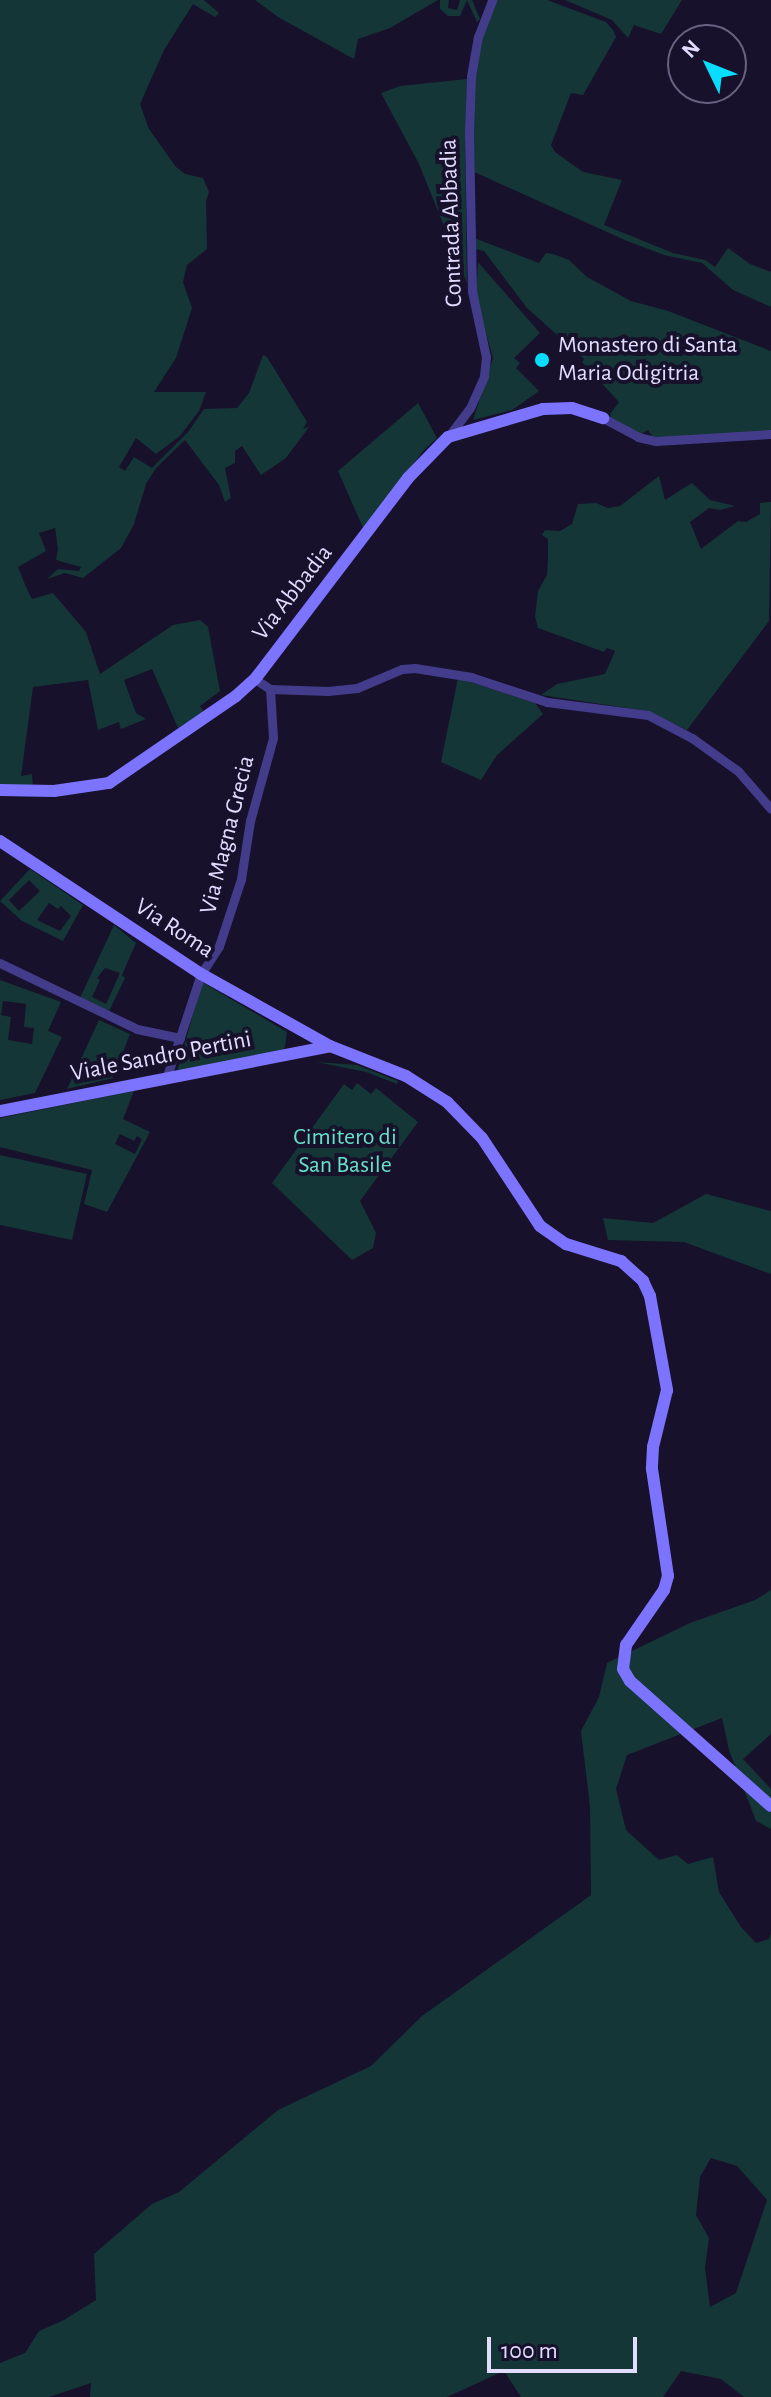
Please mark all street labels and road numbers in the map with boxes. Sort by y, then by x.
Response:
street label: Contrada Abbadia [435,138,469,308]
street label: Via Abbadia [247,539,339,647]
street label: Via Magna Grecia [194,753,262,917]
street label: Via Roma [129,893,219,965]
street label: Viale Sandro Pertini [68,1025,254,1089]

